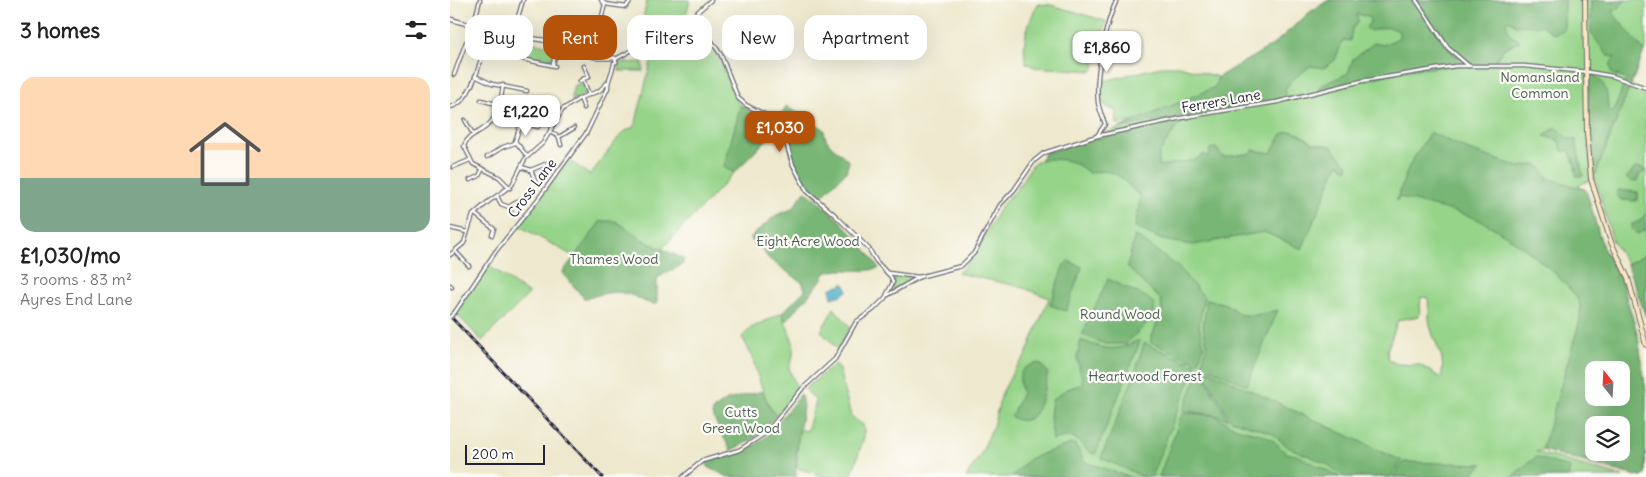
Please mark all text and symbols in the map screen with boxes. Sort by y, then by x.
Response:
chip: Buy [465,15,533,60]
chip: Rent [543,15,617,60]
chip: Filters [627,15,712,60]
chip: New [722,15,794,60]
chip: Apartment [804,15,927,60]
icon: filters [402,16,430,44]
text: 3 homes [20,17,100,44]
pin: £1,860 [1066,30,1148,73]
text: £1,860 [1083,37,1131,57]
park label: Nomansland Common [1500,68,1580,102]
street label: Ferrers Lane [1180,85,1262,117]
pin: £1,220 [485,94,567,137]
text: £1,220 [503,101,549,121]
icon: home [180,109,270,199]
pin: £1,030 [739,110,821,153]
text: £1,030 [756,117,804,137]
street label: Cross Lane [504,155,560,221]
park label: Eight Acre Wood [756,232,860,250]
text: £1,030/mo [20,242,121,269]
park label: Thames Wood [569,250,659,268]
text: 3 rooms · 83 m² [20,269,132,289]
text: Ayres End Lane [20,289,133,309]
park label: Round Wood [1080,305,1160,323]
north arrow [1585,361,1630,406]
map controls [1585,361,1630,461]
park label: Heartwood Forest [1088,367,1202,385]
park label: Cutts Green Wood [702,403,780,437]
button: layers [1585,416,1630,461]
scale bar [465,442,545,465]
text: 200 m [472,445,514,463]

